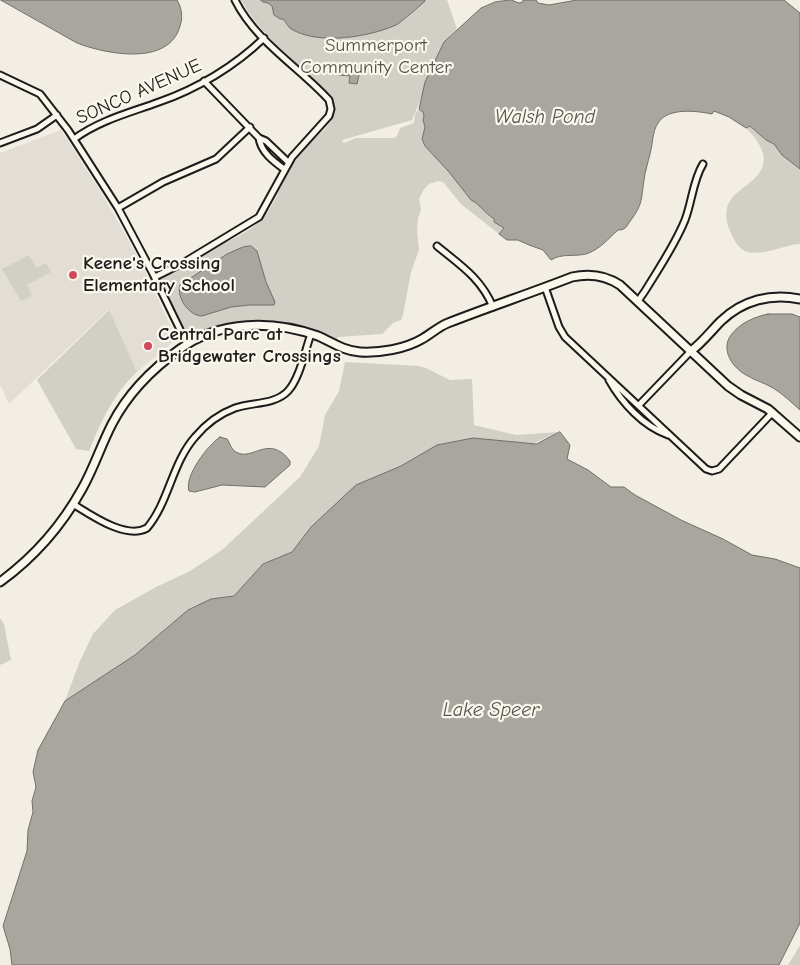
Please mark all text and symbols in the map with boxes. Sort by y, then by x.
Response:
park label: Summerport Community Center [300,35,452,79]
street label: SONCO AVENUE [73,54,205,130]
water label: Walsh Pond [495,105,595,129]
place label: Keene's Crossing Elementary School [83,253,235,297]
marker: Keene's Crossing Elementary School [67,269,79,281]
place label: Central Parc at Bridgewater Crossings [158,324,341,368]
marker: Central Parc at Bridgewater Crossings [142,340,154,352]
water label: Lake Speer [443,698,539,722]

